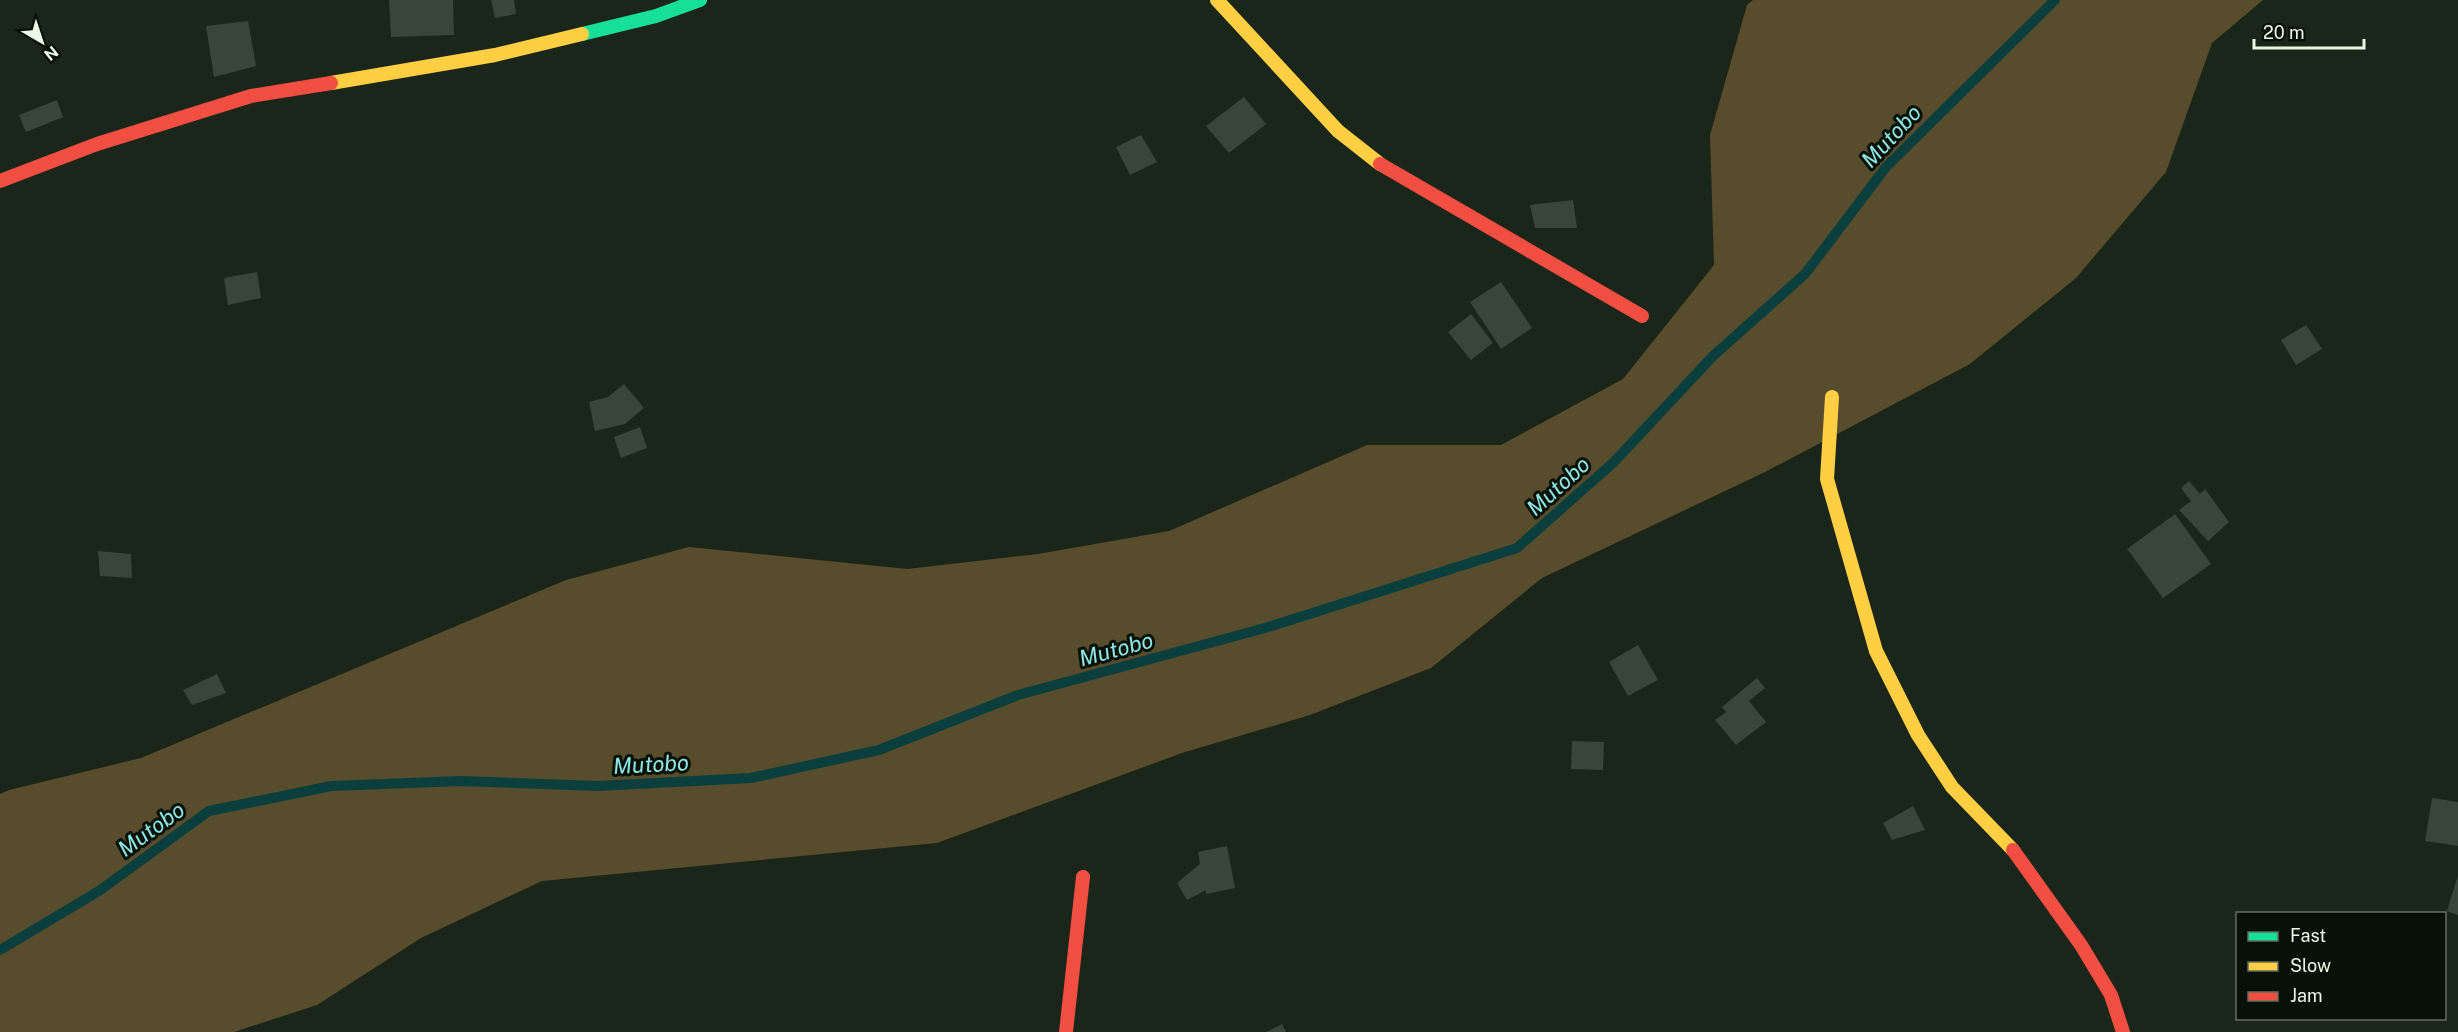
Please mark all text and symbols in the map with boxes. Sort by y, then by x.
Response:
north arrow [12,12,72,72]
scale bar [2254,12,2364,50]
text: 20 m [2263,22,2305,43]
text: N [40,42,62,65]
water label: Mutobo [1856,99,1926,173]
water label: Mutobo [1521,451,1595,521]
water label: Mutobo [1076,627,1156,671]
water label: Mutobo [612,749,690,779]
water label: Mutobo [113,796,189,862]
legend [2236,912,2446,1020]
text: Fast [2290,925,2326,946]
text: Slow [2290,955,2331,976]
text: Jam [2290,985,2323,1006]

